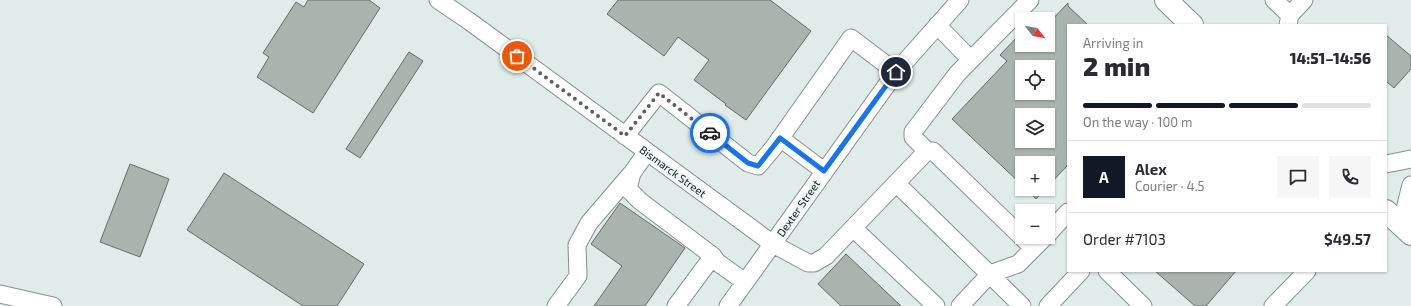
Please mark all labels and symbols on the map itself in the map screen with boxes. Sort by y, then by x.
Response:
north arrow [1015,12,1055,52]
pin [500,39,534,73]
pin [879,55,913,89]
courier [690,113,730,153]
street label: Bismarck Street [637,143,709,199]
street label: Dexter Street [774,177,822,239]

